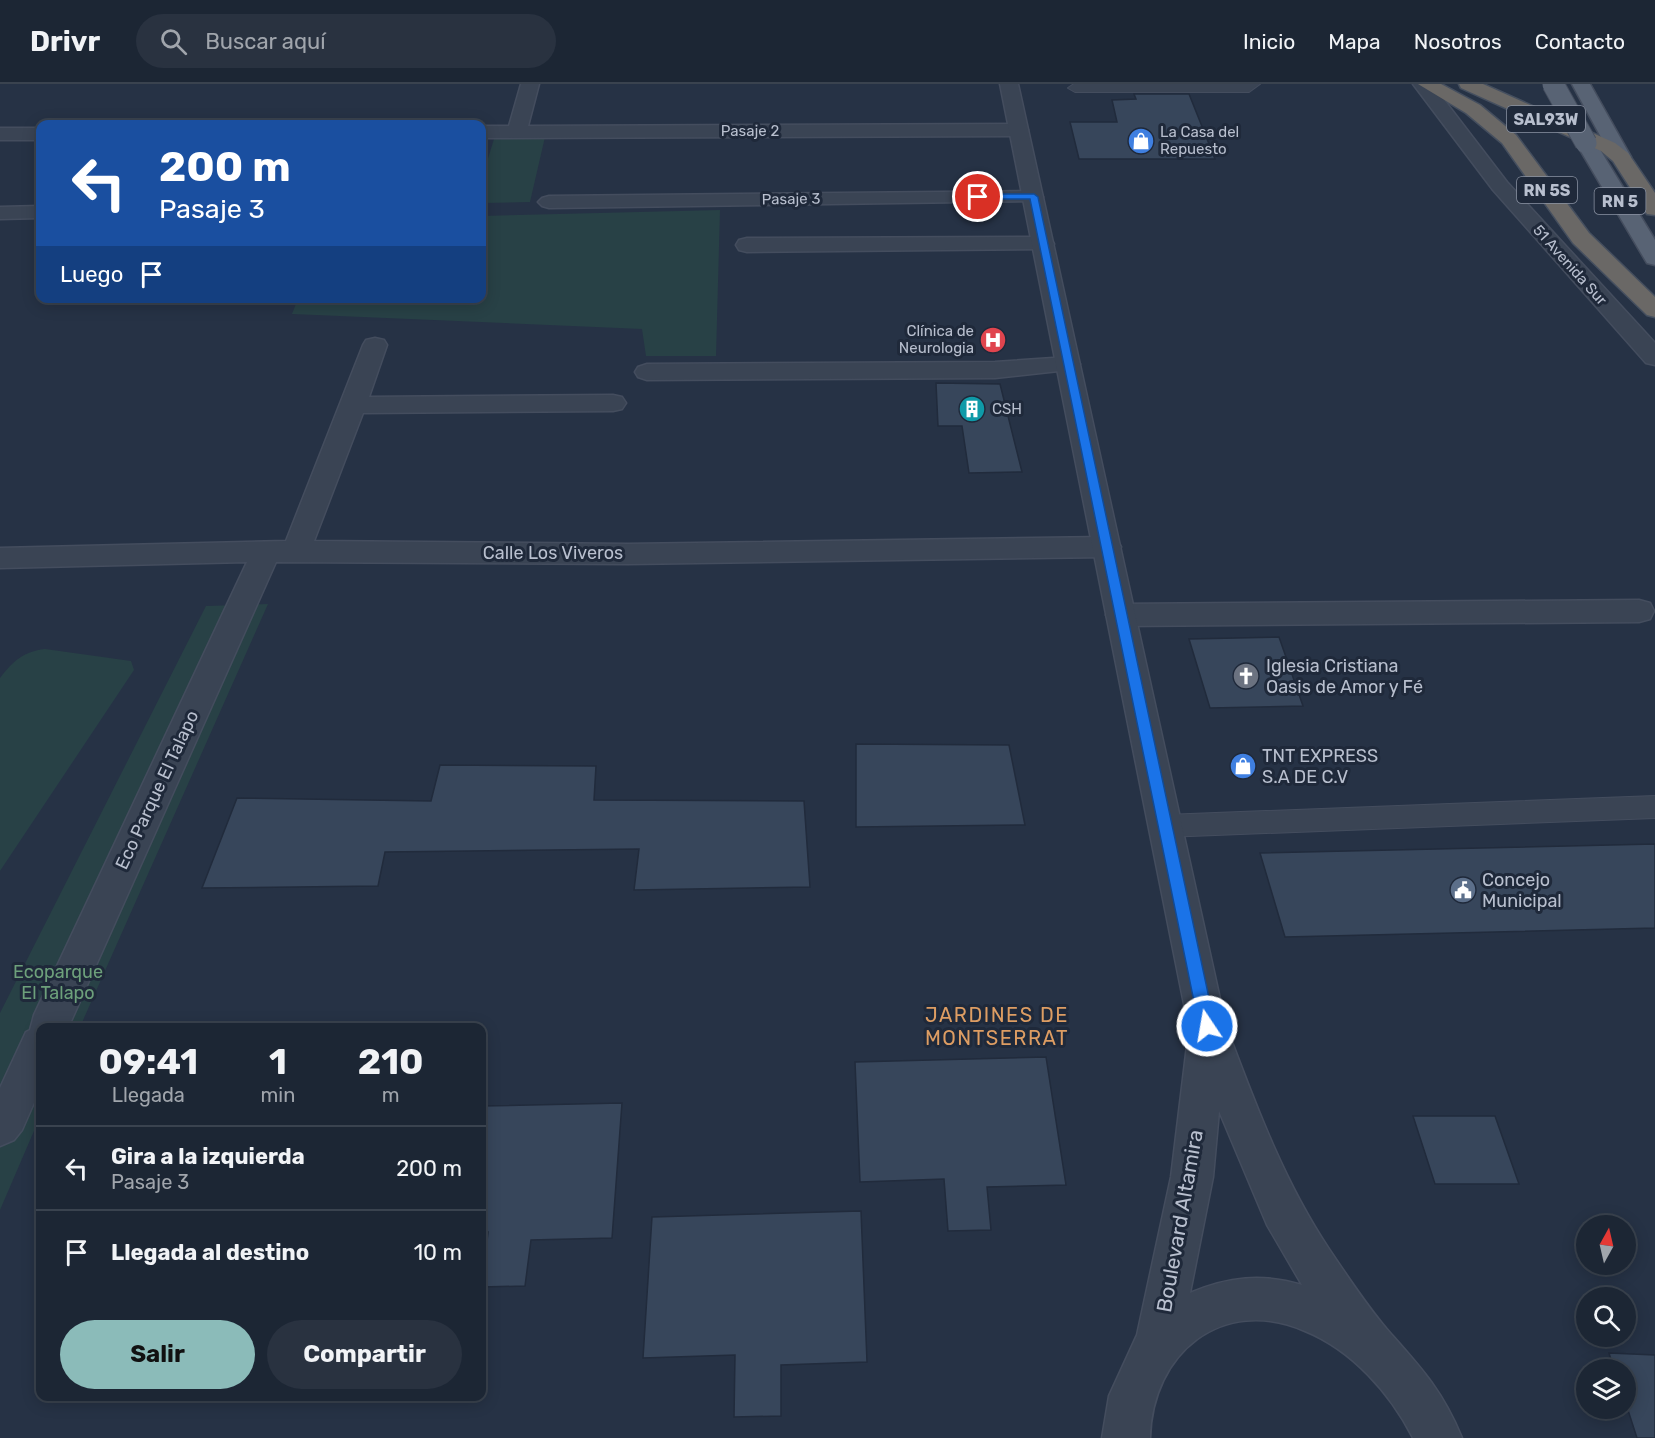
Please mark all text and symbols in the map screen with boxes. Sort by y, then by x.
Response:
search box [136,14,556,68]
text: Drivr [30,25,100,58]
icon: search [157,25,190,58]
text: Buscar aquí [205,28,326,55]
text: Inicio [1243,29,1295,54]
text: Mapa [1328,29,1381,54]
text: Nosotros [1414,29,1502,54]
text: Contacto [1535,29,1625,54]
road number: SAL93W [1507,106,1585,132]
street label: Pasaje 2 [721,122,779,140]
place label: La Casa del Repuesto [1160,123,1239,158]
shop icon: La Casa del Repuesto [1126,126,1156,156]
text: 200 m [159,142,291,192]
icon: left [60,144,138,222]
pin [952,171,1003,222]
road number: RN 5S [1517,177,1577,203]
icon: arrive [961,180,994,213]
road number: RN 5 [1594,188,1646,214]
street label: Pasaje 3 [761,189,821,209]
text: Pasaje 3 [159,193,265,225]
street label: 51 Avenida Sur [1529,221,1611,309]
icon: arrive [135,258,168,291]
text: Luego [60,261,123,288]
place label: Clínica de Neurologia [899,322,974,357]
hospital icon: Clínica de Neurologia [978,325,1008,355]
building icon: CSH [957,394,987,424]
place label: CSH [992,400,1022,418]
street label: Calle Los Viveros [483,542,623,564]
place label: Iglesia Cristiana Oasis de Amor y Fé [1266,655,1423,698]
church icon: Iglesia Cristiana Oasis de Amor y Fé [1231,661,1261,691]
street label: Eco Parque El Talapo [111,707,203,873]
place label: TNT EXPRESS S.A DE C.V [1262,745,1378,788]
shop icon: TNT EXPRESS S.A DE C.V [1228,751,1258,781]
place label: Concejo Municipal [1482,869,1562,912]
public building icon: Concejo Municipal [1448,875,1478,905]
park label: Ecoparque El Talapo [13,961,103,1004]
position arrow [1175,994,1239,1058]
district label: JARDINES DE MONTSERRAT [925,1003,1069,1050]
text: 09:41 [98,1040,198,1083]
text: 1 [269,1040,287,1083]
text: 210 [358,1040,424,1083]
text: Llegada [112,1083,185,1107]
text: min [261,1083,295,1107]
text: m [382,1083,400,1107]
street label: Boulevard Altamira [1151,1128,1208,1314]
text: Gira a la izquierda [111,1143,305,1170]
icon: left [60,1152,93,1185]
text: 200 m [396,1155,462,1182]
text: Pasaje 3 [111,1170,189,1194]
north arrow [1576,1215,1636,1275]
map controls [1576,1215,1636,1419]
icon: arrive [60,1236,93,1269]
text: Llegada al destino [111,1239,309,1266]
text: 10 m [414,1239,462,1266]
button: search [1576,1287,1636,1347]
button: Salir [60,1320,255,1389]
button: Compartir [267,1320,462,1389]
button: layers [1576,1359,1636,1419]

